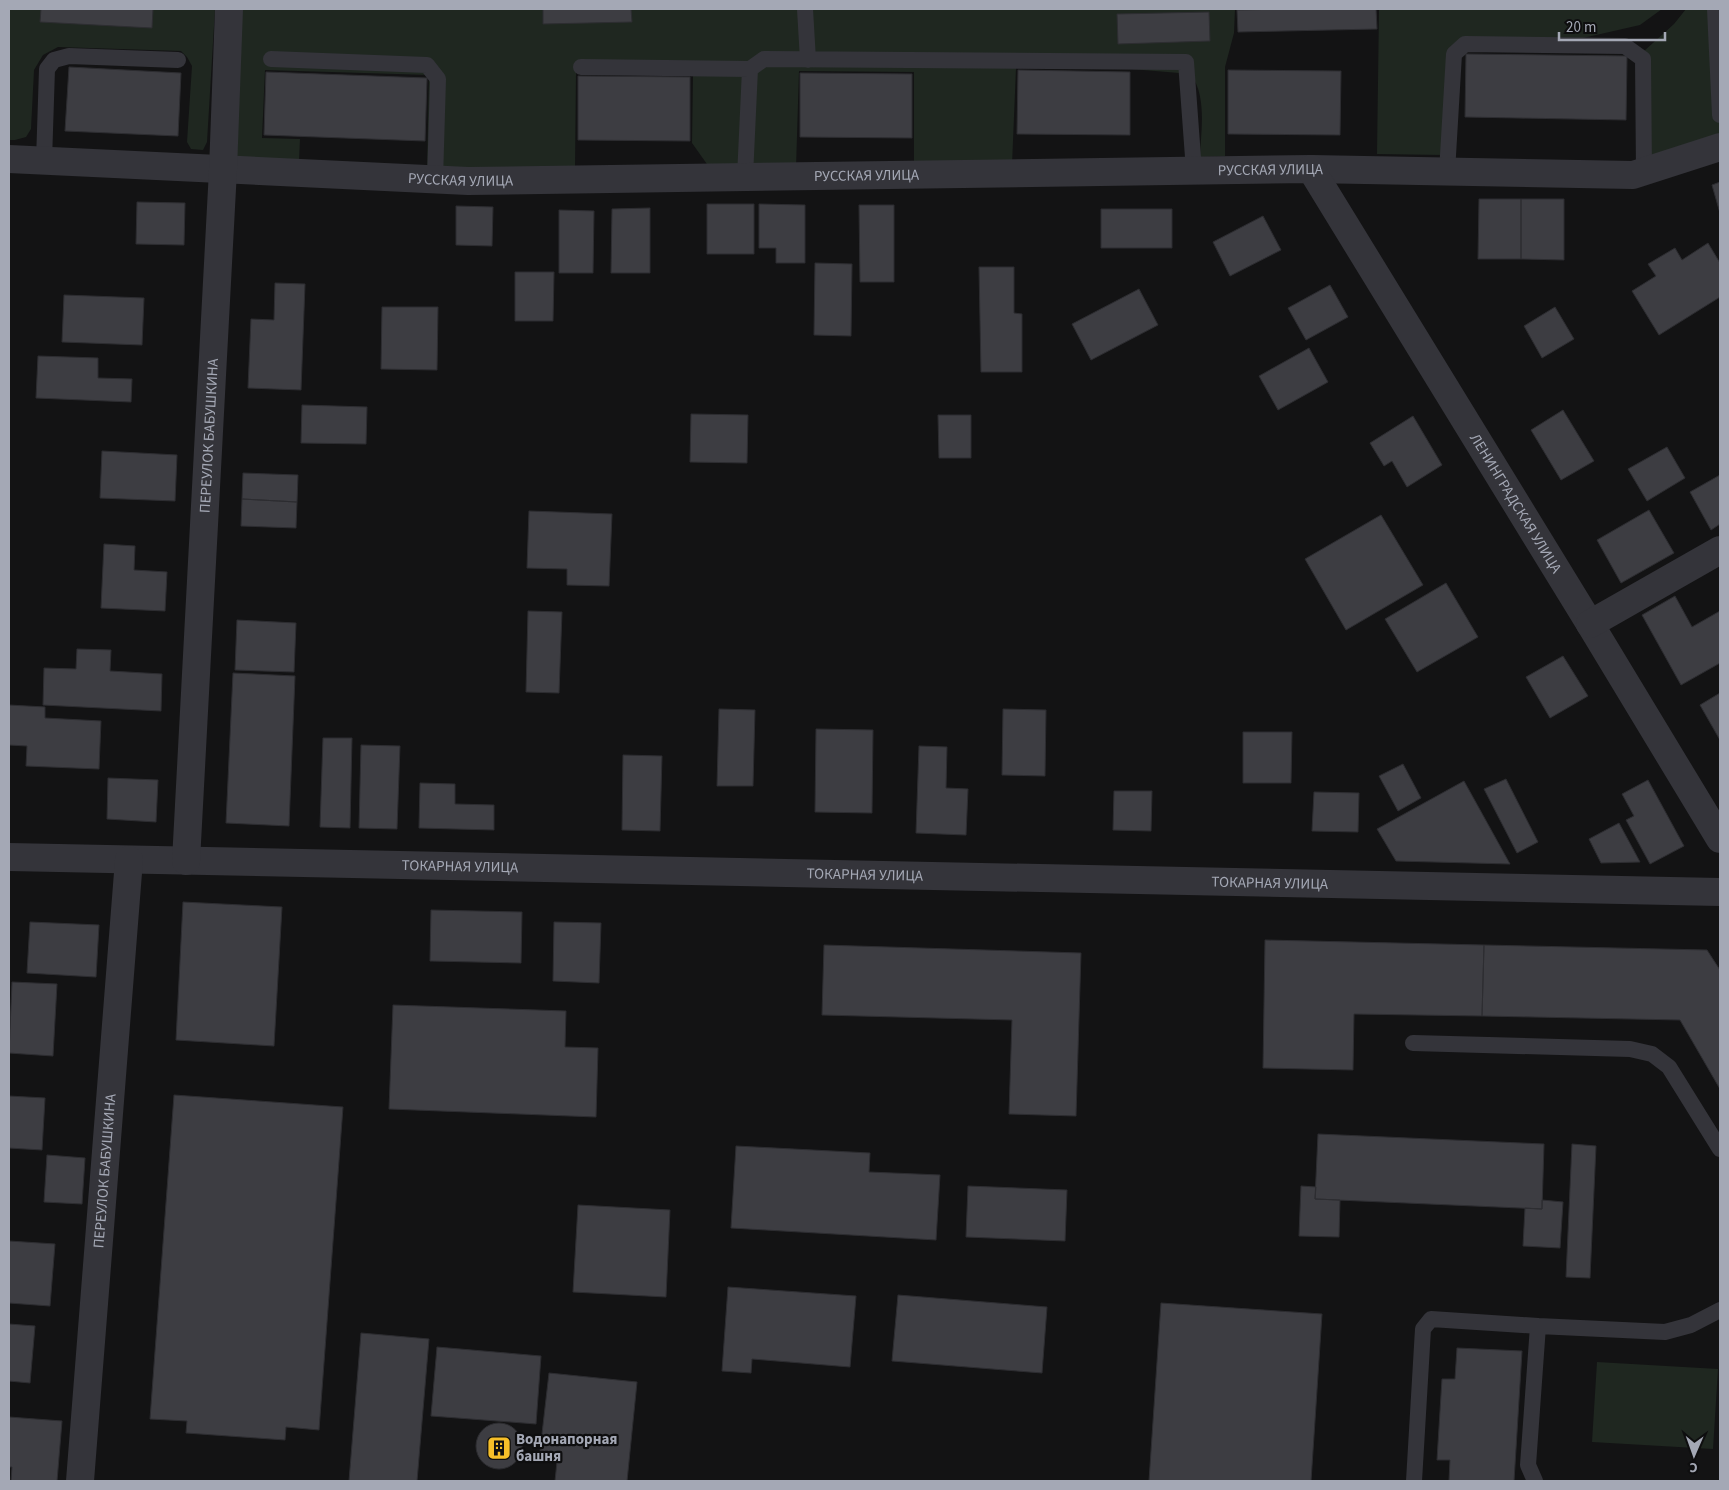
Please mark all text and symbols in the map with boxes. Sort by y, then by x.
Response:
scale bar [1559,10,1665,42]
text: 20 m [1566,17,1596,38]
street label: РУССКАЯ УЛИЦА [1218,158,1324,181]
street label: РУССКАЯ УЛИЦА [814,164,920,187]
street label: РУССКАЯ УЛИЦА [407,168,514,192]
street label: ПЕРЕУЛОК БАБУШКИНА [194,357,223,513]
street label: ЛЕНИНГРАДСКАЯ УЛИЦА [1465,429,1567,578]
street label: ТОКАРНАЯ УЛИЦА [401,855,519,878]
street label: ТОКАРНАЯ УЛИЦА [806,863,924,886]
street label: ТОКАРНАЯ УЛИЦА [1211,871,1329,894]
street label: ПЕРЕУЛОК БАБУШКИНА [88,1092,121,1249]
place label: Водонапорная башня [516,1429,617,1467]
north arrow [1669,1430,1719,1480]
building icon: Водонапорная башня [486,1435,512,1461]
text: С [1689,1457,1698,1477]

